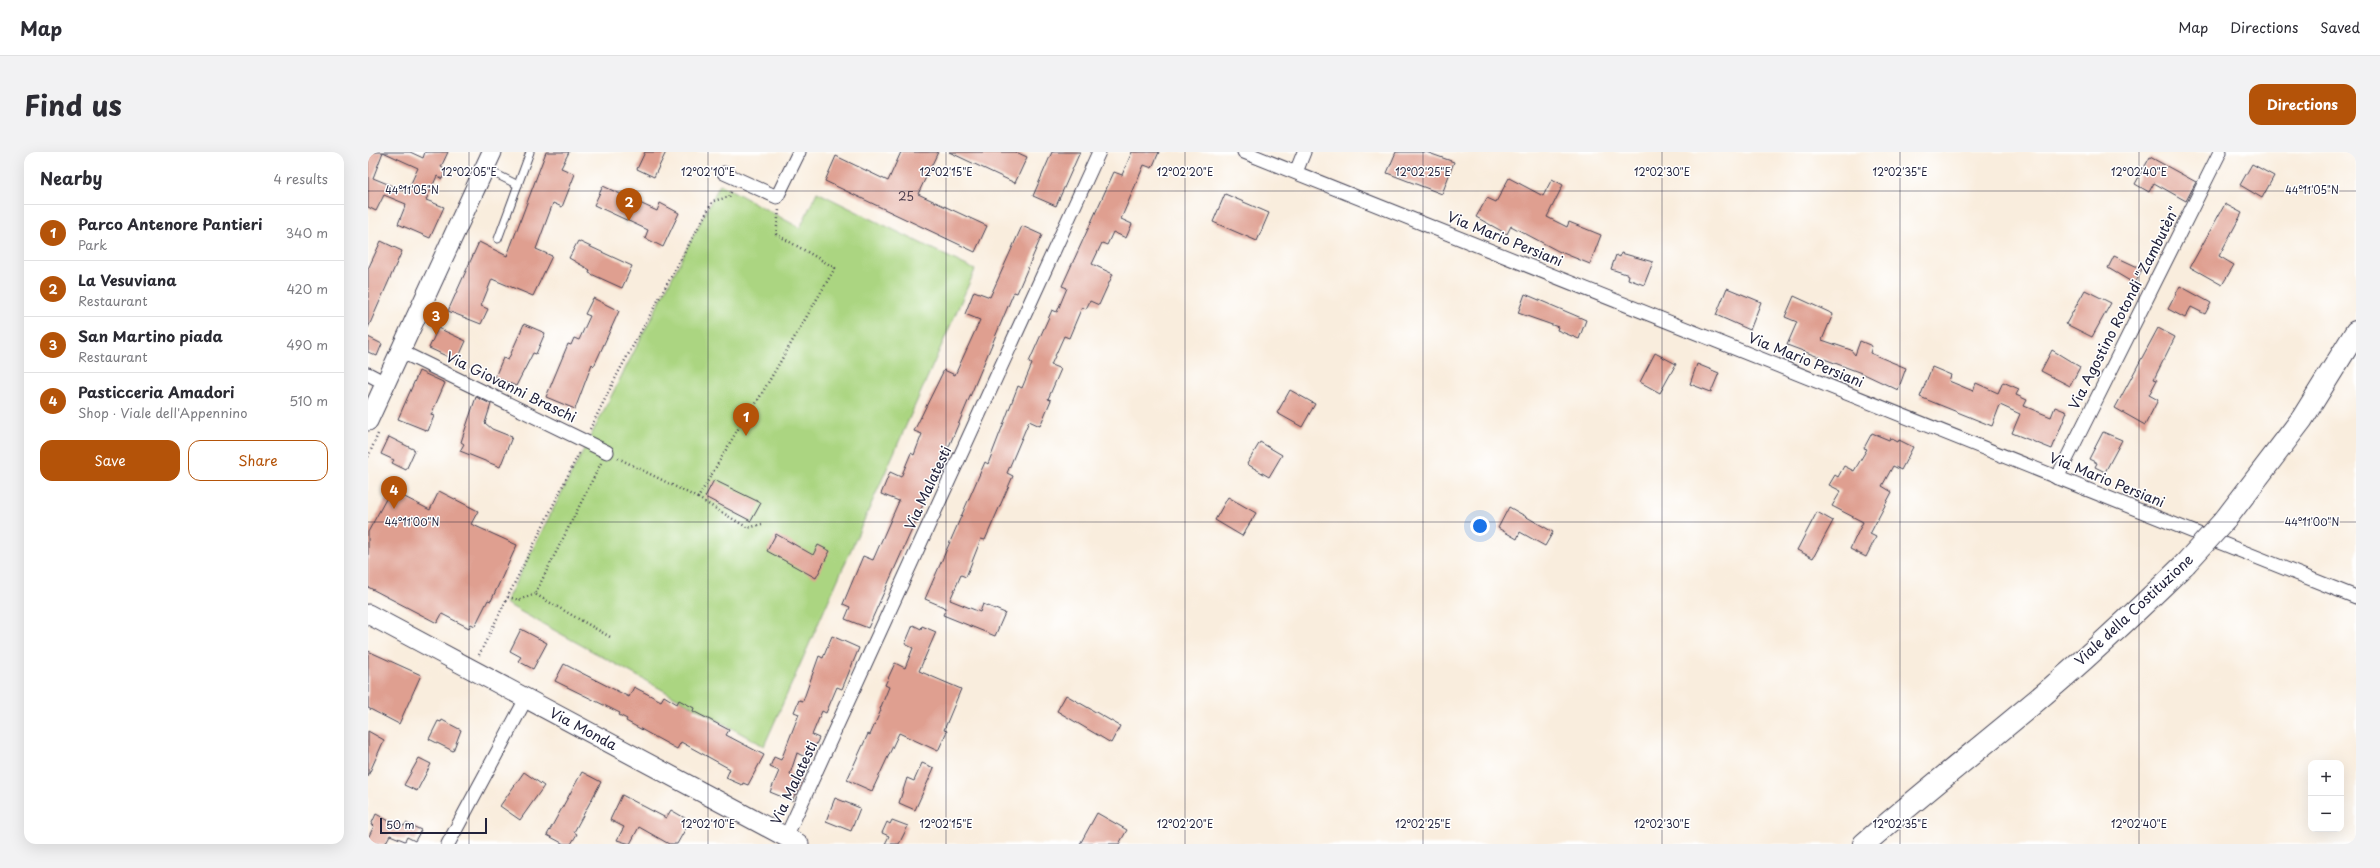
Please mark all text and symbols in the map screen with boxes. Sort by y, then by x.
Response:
text: Map [20,14,62,42]
text: Map [2178,17,2208,38]
text: Directions [2230,17,2298,38]
text: Saved [2320,17,2360,38]
text: Find us [24,83,122,126]
button: Directions [2249,84,2356,125]
text: 12°02'05"E [441,164,497,179]
text: 12°02'10"E [681,164,735,179]
text: 12°02'15"E [919,164,973,179]
text: 12°02'20"E [1157,164,1213,179]
text: 12°02'25"E [1395,164,1451,179]
text: 12°02'30"E [1634,164,1690,179]
text: 12°02'35"E [1872,164,1928,179]
text: 12°02'40"E [2111,164,2167,179]
text: Nearby [40,165,102,191]
text: 4 results [274,169,328,188]
text: 44°11'05"N [385,182,439,197]
text: 44°11'05"N [2285,182,2339,197]
house number: 25 [898,187,914,205]
pin: 2 [616,188,642,221]
street label: Via Agostino Rotondi "Zambutèn" [2063,202,2184,413]
street label: Via Mario Persiani [1444,206,1566,271]
text: Parco Antenore Pantieri [78,212,262,235]
text: 1 [50,223,56,242]
text: 340 m [285,223,328,242]
text: Park [78,235,107,254]
text: La Vesuviana [78,268,177,291]
text: 2 [48,279,58,298]
text: 420 m [286,279,328,298]
text: Restaurant [78,291,148,310]
pin: 3 [423,302,449,335]
text: San Martino piada [78,324,223,347]
street label: Via Mario Persiani [1745,327,1867,392]
text: 3 [49,335,57,354]
text: 490 m [286,335,328,354]
street label: Via Giovanni Braschi [442,346,580,427]
text: Restaurant [78,347,148,366]
text: Pasticceria Amadori [78,380,234,403]
text: 4 [49,391,57,410]
text: 510 m [289,391,328,410]
text: Shop · Viale dell'Appennino [78,403,247,422]
pin: 1 [733,403,759,436]
button: Save [40,440,180,481]
button: Share [188,440,328,481]
street label: Via Malatesti [899,442,956,533]
street label: Via Mario Persiani [2046,447,2168,512]
pin: 4 [381,476,407,509]
text: 44°11'00"N [385,514,439,529]
text: 44°11'00"N [2285,514,2339,529]
your location [1470,516,1490,536]
street label: Viale della Costituzione [2070,549,2198,670]
street label: Via Monda [546,702,621,755]
street label: Via Malatesti [765,737,822,828]
map controls [2308,760,2344,832]
button: + [2308,760,2344,796]
button: − [2308,796,2344,832]
scale bar [380,816,487,835]
text: 50 m [386,816,415,833]
text: 12°02'10"E [681,816,735,831]
text: 12°02'15"E [919,816,973,831]
text: 12°02'20"E [1157,816,1213,831]
text: 12°02'25"E [1395,816,1451,831]
text: 12°02'30"E [1634,816,1690,831]
text: 12°02'35"E [1872,816,1928,831]
text: 12°02'40"E [2111,816,2167,831]

